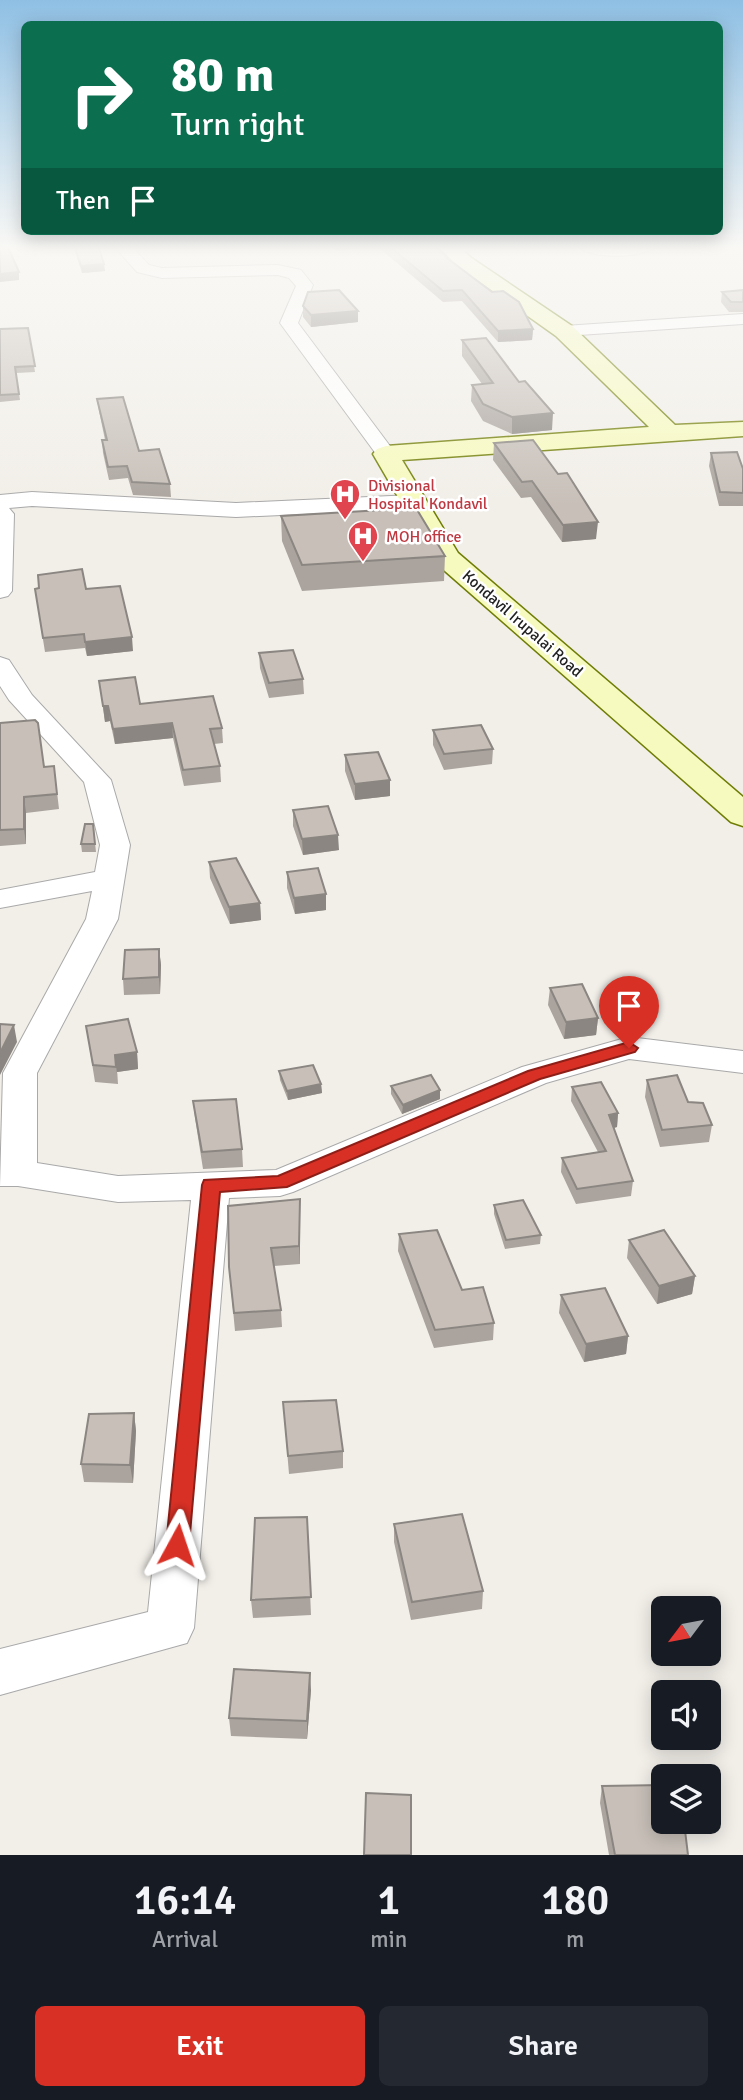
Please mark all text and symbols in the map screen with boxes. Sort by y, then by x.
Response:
text: 80 m [171,45,274,105]
icon: right [56,49,147,140]
text: Turn right [171,105,304,144]
icon: arrive [124,182,162,220]
text: Then [56,185,110,217]
place label: Divisional Hospital Kondavil [368,476,488,514]
hospital icon: Divisional Hospital Kondavil [328,477,362,521]
hospital icon: MOH office [346,519,380,563]
place label: MOH office [386,527,462,547]
street label: Kondavil Irupalai Road [458,566,587,682]
pin [599,976,659,1048]
icon: arrive [610,987,648,1025]
position arrow [140,1508,214,1582]
north arrow [651,1596,721,1666]
map controls [651,1596,721,1834]
button: sound [651,1680,721,1750]
button: layers [651,1764,721,1834]
text: 16:14 [134,1875,236,1926]
text: 1 [377,1875,400,1926]
text: 180 [541,1875,609,1926]
text: Arrival [152,1925,218,1954]
text: min [370,1925,407,1954]
text: m [566,1925,584,1954]
button: Exit [35,2006,365,2086]
button: Share [379,2006,708,2086]

